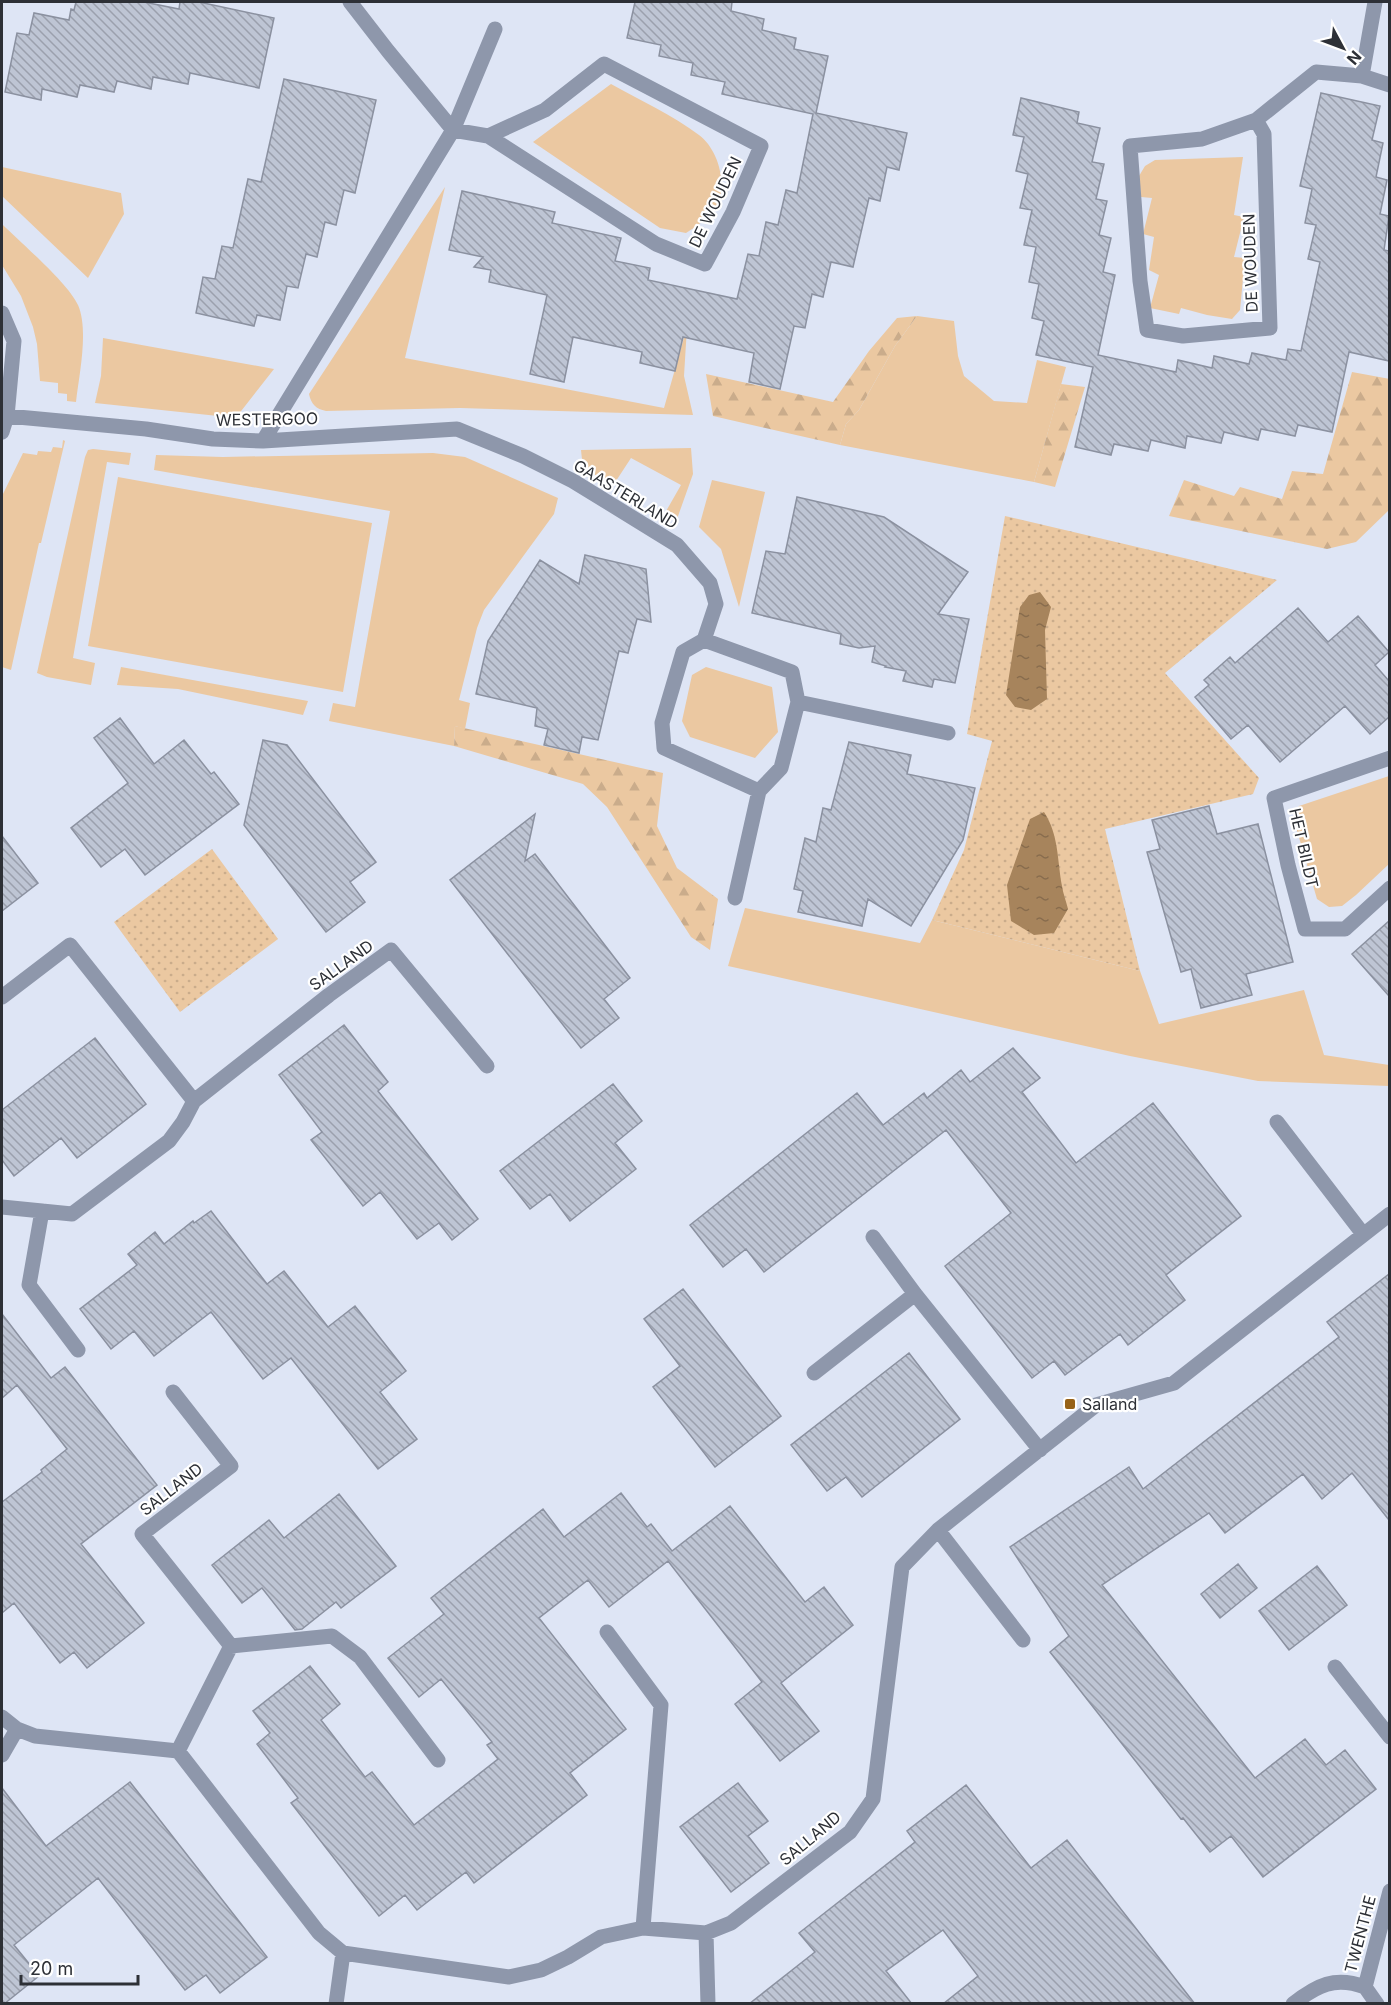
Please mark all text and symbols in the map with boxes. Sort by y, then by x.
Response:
north arrow [1313,18,1373,78]
text: N [1343,47,1366,69]
street label: DE WOUDEN [684,153,746,251]
street label: DE WOUDEN [1238,213,1262,313]
street label: WESTERGOO [216,408,318,430]
street label: GAASTERLAND [570,455,682,533]
street label: HET BILDT [1285,806,1323,890]
street label: SALLAND [305,935,377,995]
place label: Salland [1082,1394,1137,1414]
marker: Salland [1063,1397,1077,1411]
street label: SALLAND [136,1458,206,1520]
street label: SALLAND [775,1807,845,1869]
street label: TWENTHE [1340,1893,1380,1975]
scale bar [21,1948,138,1986]
text: 20 m [30,1958,73,1979]

